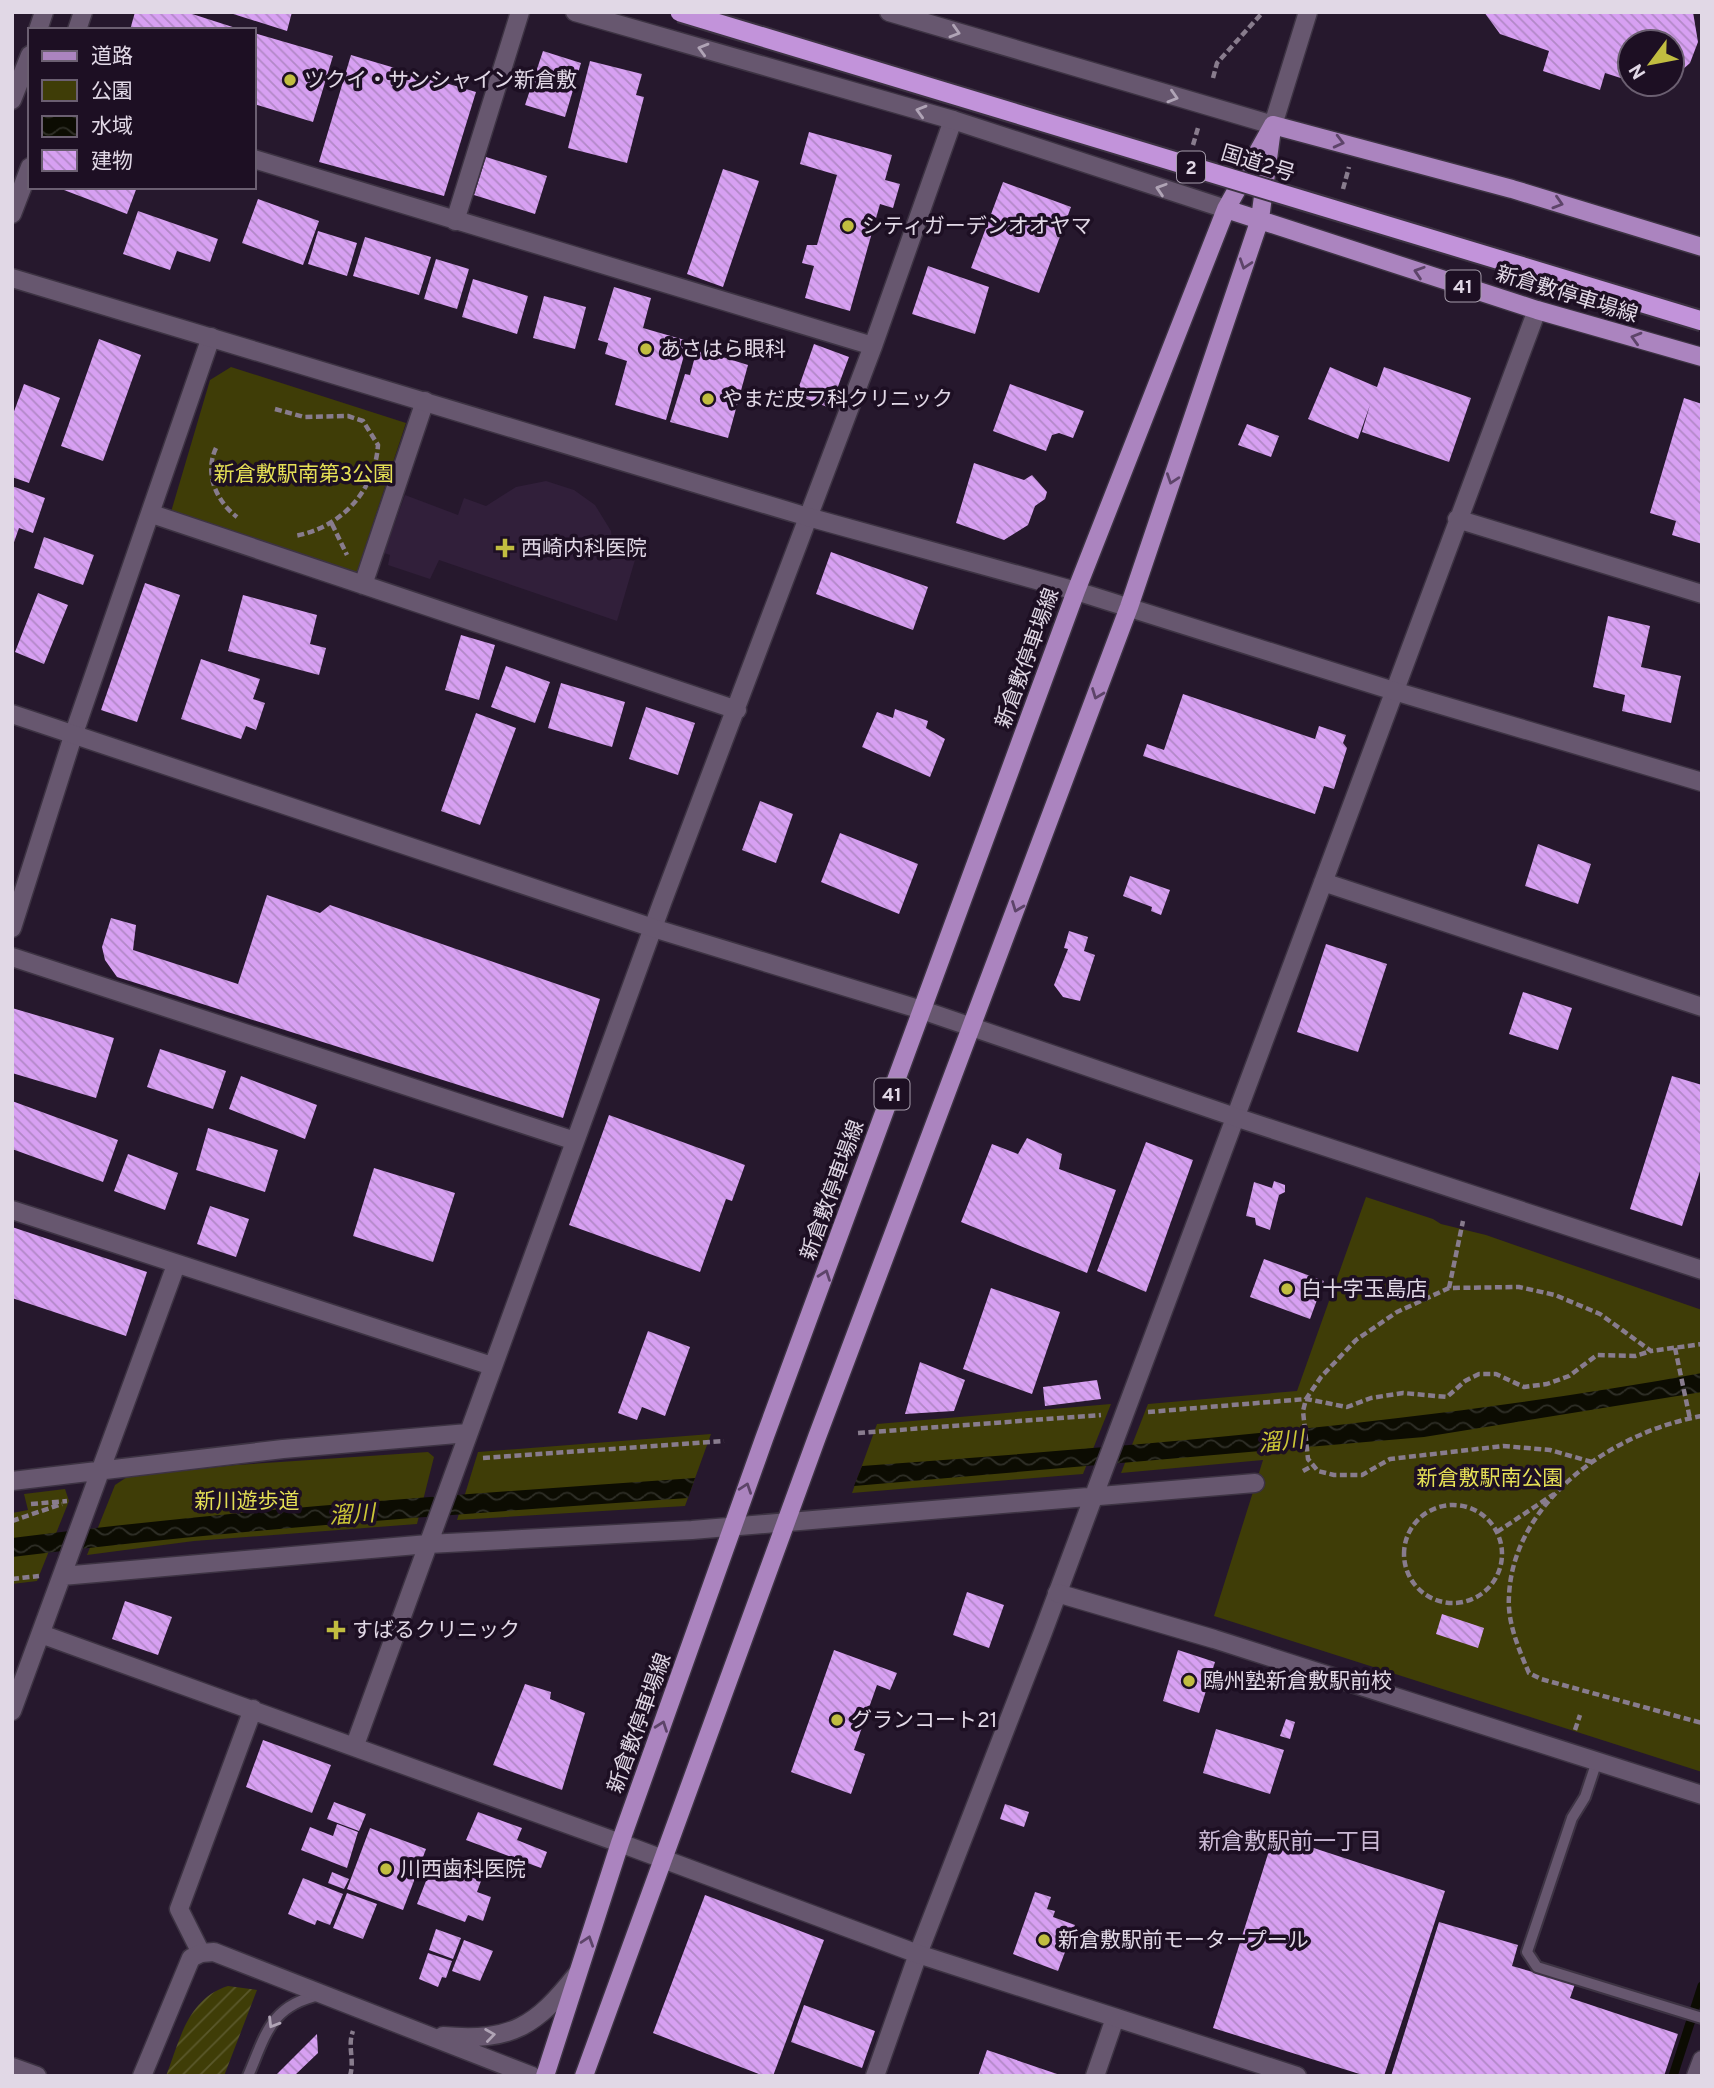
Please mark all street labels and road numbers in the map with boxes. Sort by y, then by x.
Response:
street label: 国道2号 [1217,140,1298,188]
road number: 2 [1177,152,1205,182]
street label: 新倉敷停車場線 [1492,261,1641,330]
road number: 41 [1446,270,1480,302]
street label: 新倉敷停車場線 [991,585,1066,732]
road number: 41 [874,1078,910,1110]
street label: 新倉敷停車場線 [796,1117,871,1264]
street label: 新倉敷停車場線 [603,1650,678,1797]

